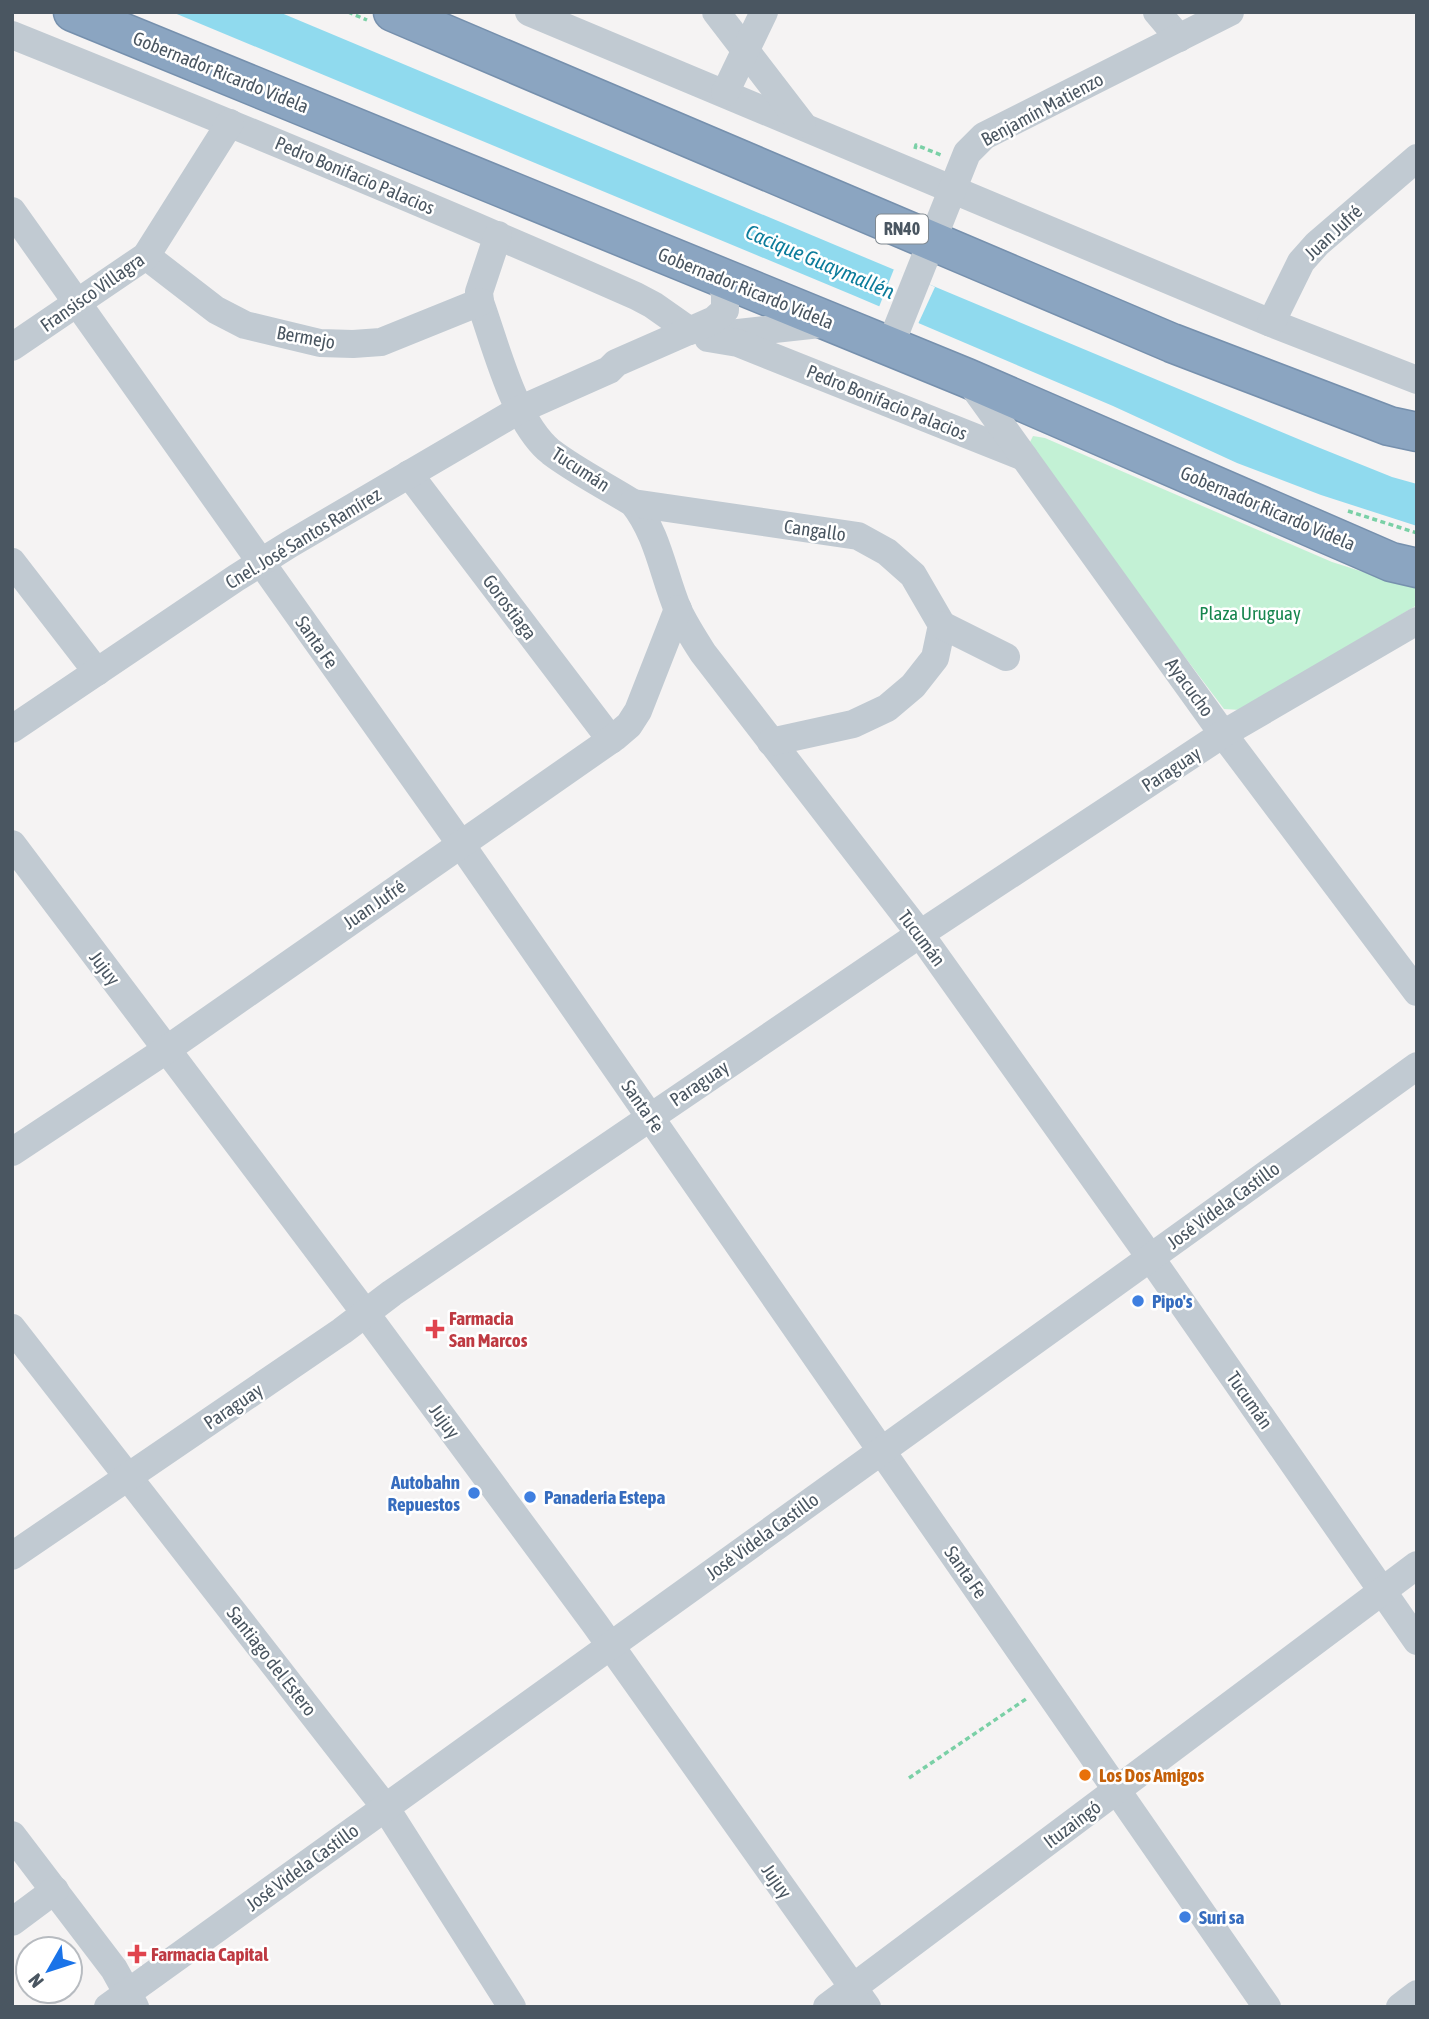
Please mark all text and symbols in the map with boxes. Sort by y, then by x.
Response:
street label: Gobernador Ricardo Videla [130,27,312,117]
street label: Benjamín Matienzo [977,68,1107,150]
street label: Pedro Bonifacio Palacios [272,131,438,219]
street label: Juan Jufré [1300,200,1366,264]
road number: RN40 [876,214,928,244]
water label: Cacique Guaymallén [742,219,898,303]
street label: Gobernador Ricardo Videla [655,243,837,333]
street label: Fransisco Villagra [36,248,148,336]
street label: Bermejo [275,321,337,353]
street label: Pedro Bonifacio Palacios [804,360,971,444]
street label: Tucumán [548,442,614,496]
street label: Gobernador Ricardo Videla [1177,461,1359,555]
street label: Cnel. José Santos Ramírez [221,483,385,593]
street label: Cangallo [783,515,847,545]
street label: Gorostiaga [478,570,542,644]
park label: Plaza Uruguay [1199,602,1301,624]
street label: Santa Fe [291,612,343,672]
street label: Ayacucho [1161,653,1219,721]
street label: Paraguay [1137,742,1205,796]
street label: Juan Jufré [339,875,409,933]
street label: Tucumán [894,906,950,970]
street label: Jujuy [85,947,125,989]
street label: Paraguay [666,1055,733,1111]
street label: Santa Fe [617,1076,669,1136]
street label: José Videla Castillo [1163,1157,1284,1253]
place label: Pipo's [1152,1290,1193,1312]
marker: Pipo's [1130,1293,1146,1309]
place label: Farmacia San Marcos [449,1307,528,1351]
marker: Farmacia San Marcos [427,1321,443,1337]
street label: Tucumán [1222,1367,1278,1433]
street label: Paraguay [200,1378,267,1434]
street label: Jujuy [425,1400,465,1442]
place label: Autobahn Repuestos [387,1471,460,1515]
marker: Autobahn Repuestos [466,1485,482,1501]
place label: Panaderia Estepa [544,1486,666,1508]
street label: José Videla Castillo [702,1488,823,1584]
marker: Panaderia Estepa [522,1489,538,1505]
street label: Santa Fe [940,1542,992,1602]
street label: Santiago del Estero [223,1602,322,1720]
place label: Los Dos Amigos [1099,1764,1205,1786]
marker: Los Dos Amigos [1077,1767,1093,1783]
street label: Ituzaingó [1039,1795,1105,1852]
street label: José Videla Castillo [242,1819,363,1915]
street label: Jujuy [757,1860,797,1902]
place label: Suri sa [1199,1906,1244,1928]
marker: Suri sa [1177,1909,1193,1925]
north arrow [14,1935,84,2005]
place label: Farmacia Capital [151,1943,269,1965]
marker: Farmacia Capital [129,1946,145,1962]
text: N [24,1969,48,1992]

